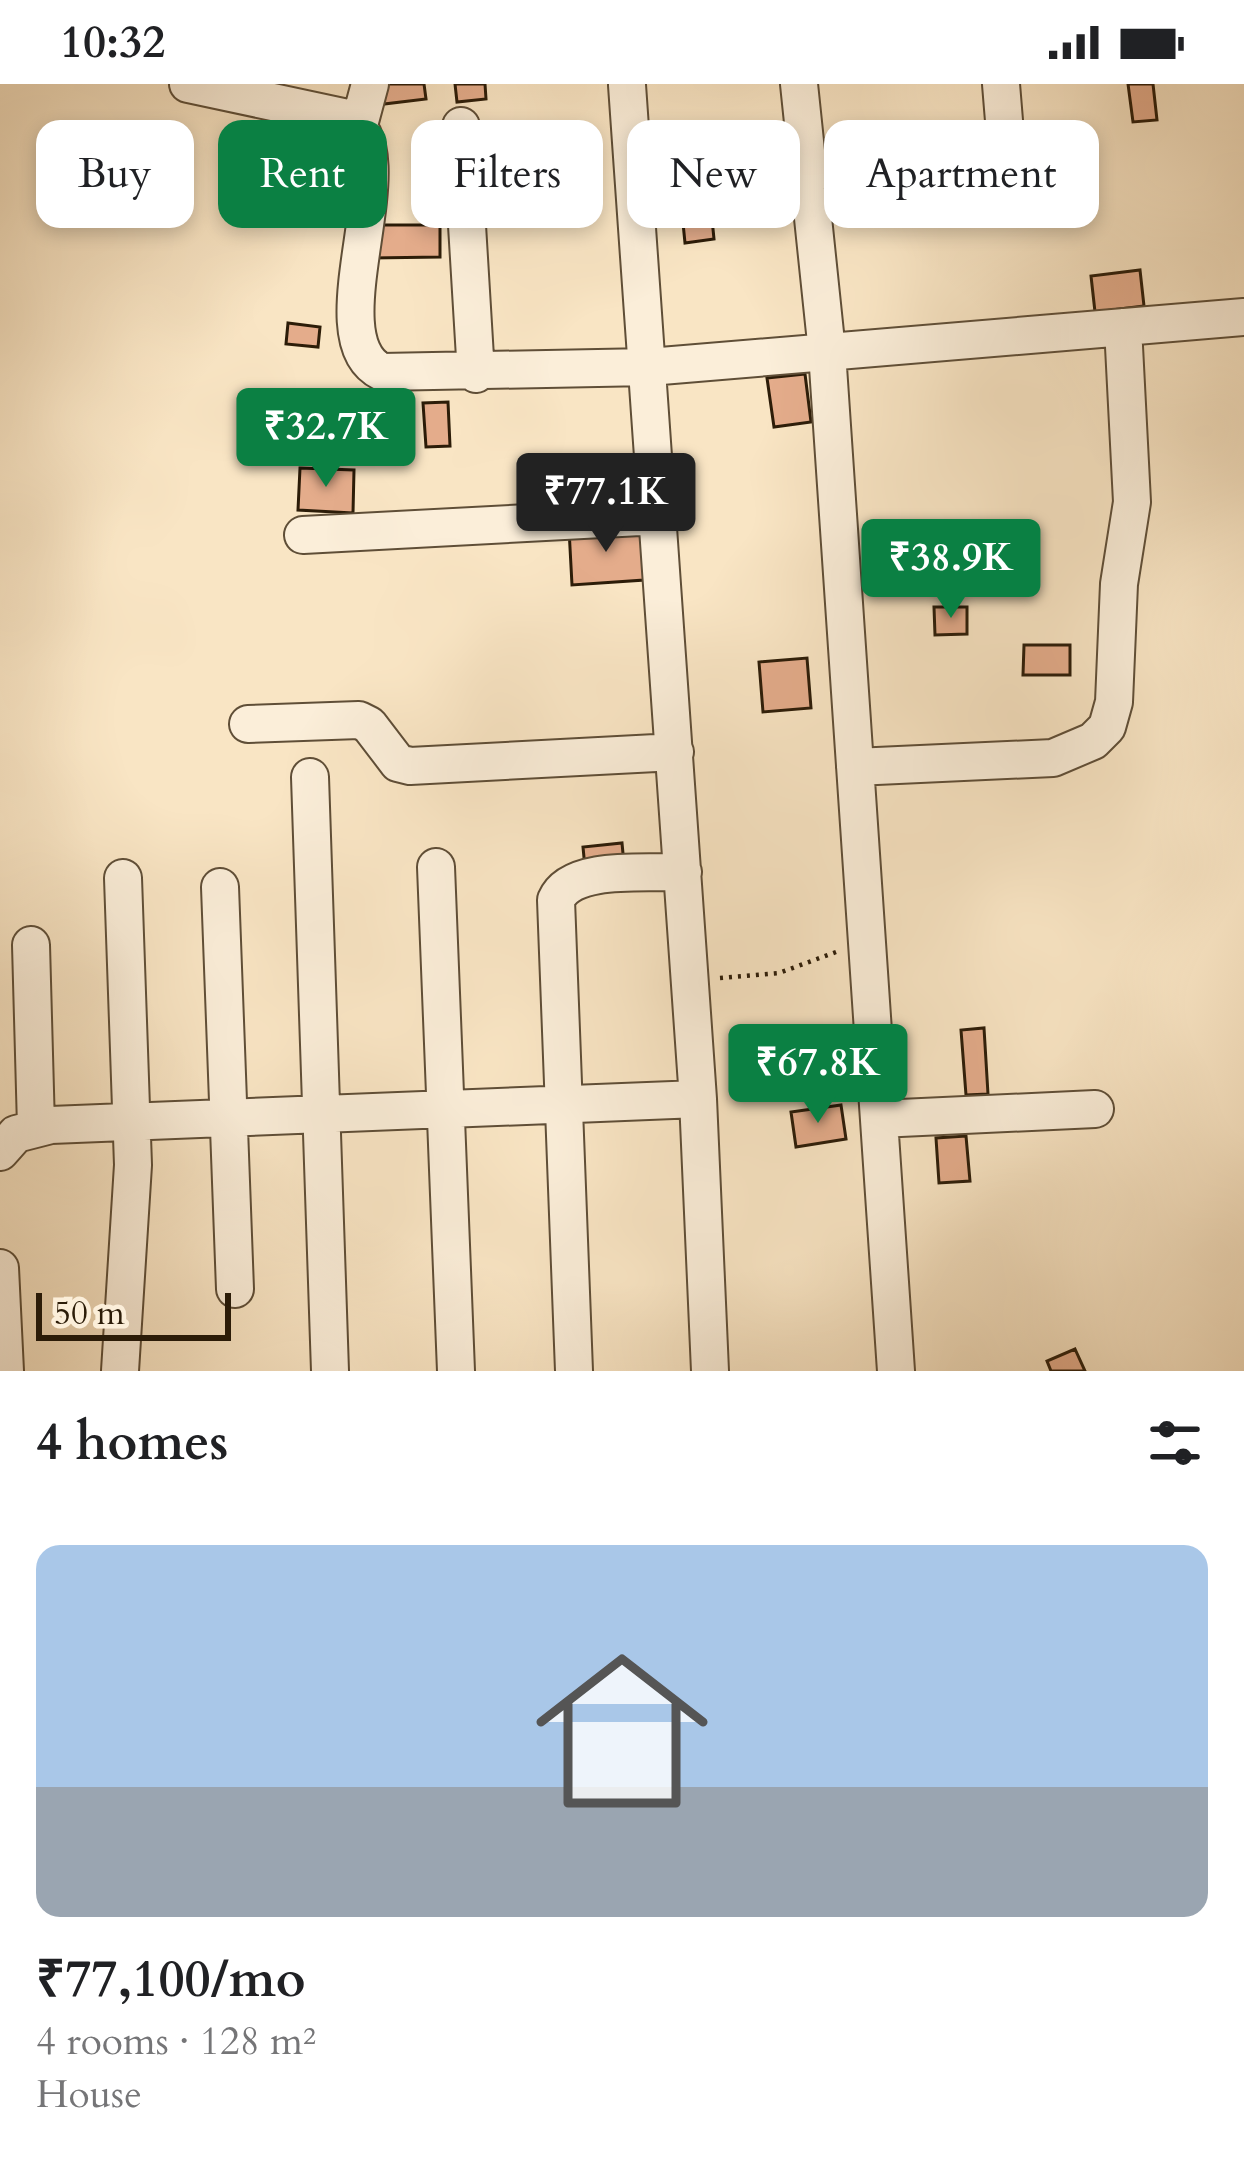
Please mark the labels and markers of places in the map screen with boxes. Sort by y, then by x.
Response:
pin: ₹32.7K [228,388,424,490]
pin: ₹77.1K [508,453,704,555]
pin: ₹38.9K [853,519,1049,621]
pin: ₹67.8K [720,1024,916,1126]

